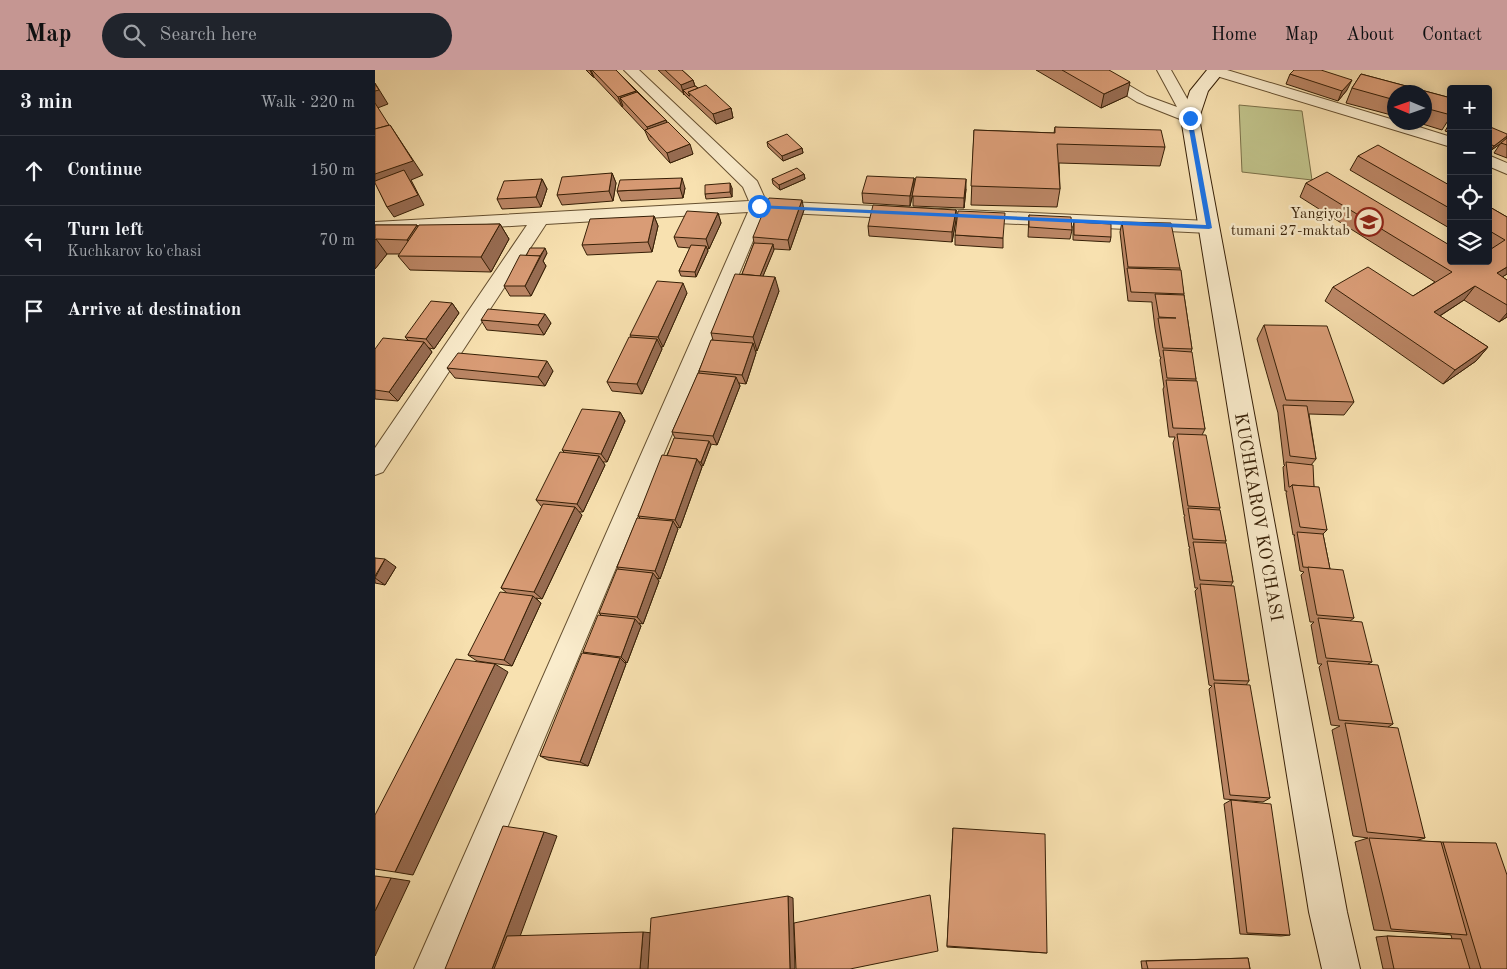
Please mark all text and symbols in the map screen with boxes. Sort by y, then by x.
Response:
search box [102,13,452,58]
icon: search [120,21,148,49]
text: Map [25,23,72,47]
text: Search here [160,26,257,45]
text: Home [1211,26,1257,44]
text: Map [1285,26,1318,44]
text: About [1346,26,1394,44]
text: Contact [1422,26,1482,44]
north arrow [1387,85,1432,130]
map controls [1447,85,1492,265]
button: + [1447,85,1492,130]
text: 3 min [20,92,73,113]
text: Walk · 220 m [260,95,355,111]
route end [1179,107,1202,130]
button: − [1447,130,1492,175]
icon: ahead [20,157,48,185]
text: Continue [67,161,142,180]
text: 150 m [310,163,355,179]
button: locate [1447,175,1492,220]
route start [748,195,771,218]
place label: Yangiyo'l tumani 27-maktab [1231,207,1350,239]
school or university icon: Yangiyo'l tumani 27-maktab [1354,207,1384,237]
button: layers [1447,220,1492,265]
text: Turn left [67,221,144,240]
icon: left [20,227,48,255]
text: 70 m [319,233,355,249]
text: Kuchkarov ko'chasi [67,244,201,260]
icon: arrive [20,297,48,325]
text: Arrive at destination [67,301,241,320]
street label: KUCHKAROV KO'CHASI [1231,411,1285,623]

